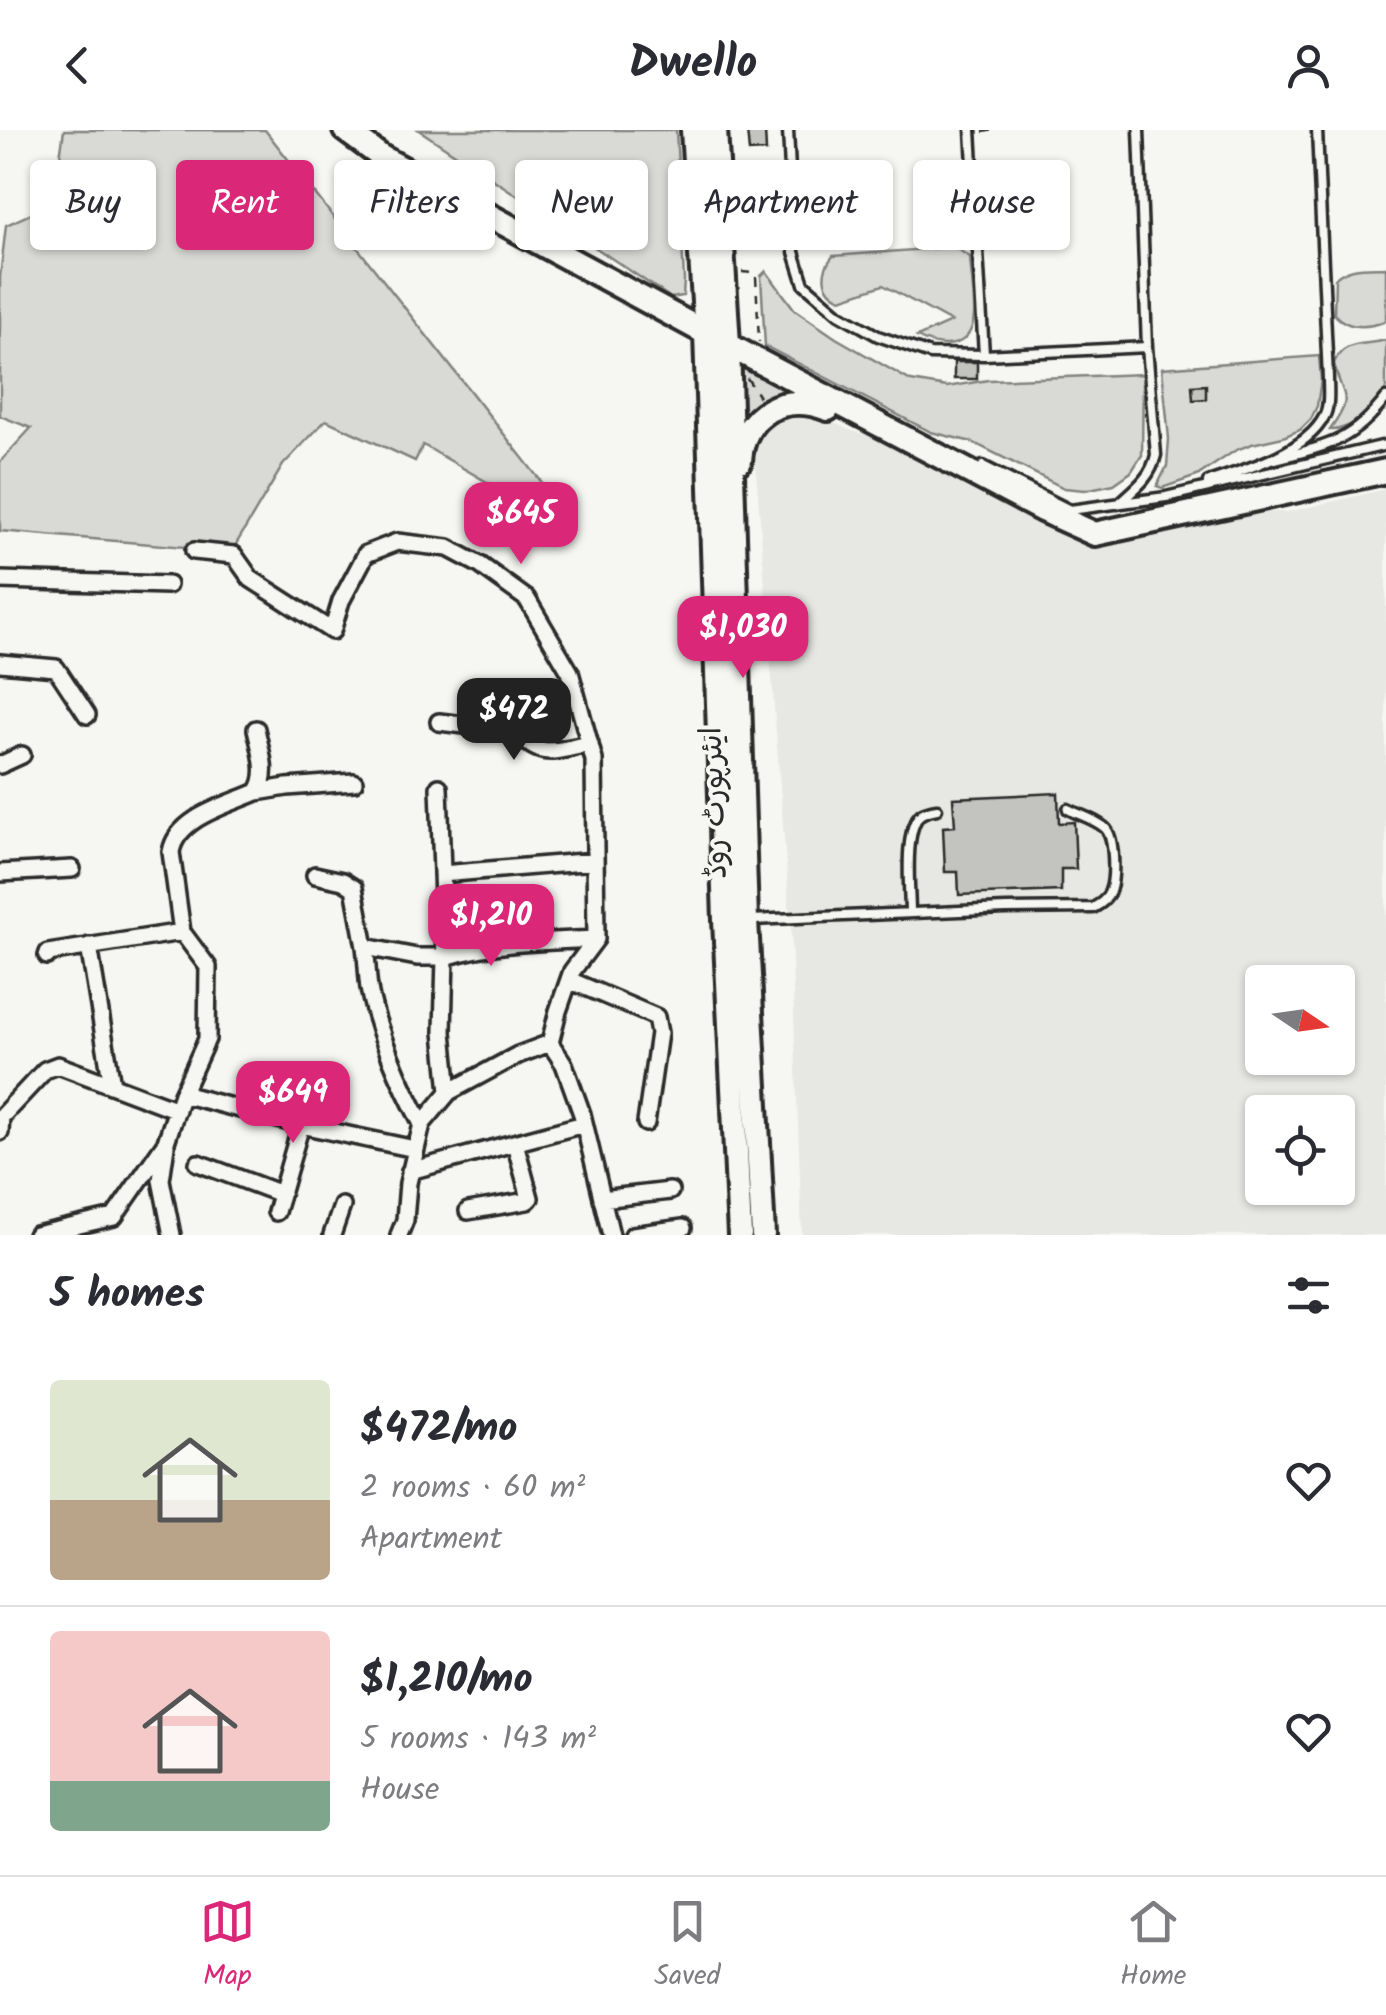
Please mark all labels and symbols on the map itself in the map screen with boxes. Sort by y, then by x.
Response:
pin: $645 [462,482,580,567]
pin: $1,030 [662,596,824,681]
pin: $472 [455,678,573,763]
street label: ایئرپورٹ روڈ [688,726,742,880]
pin: $1,210 [410,884,572,969]
north arrow [1245,965,1355,1075]
pin: $649 [234,1061,352,1146]

